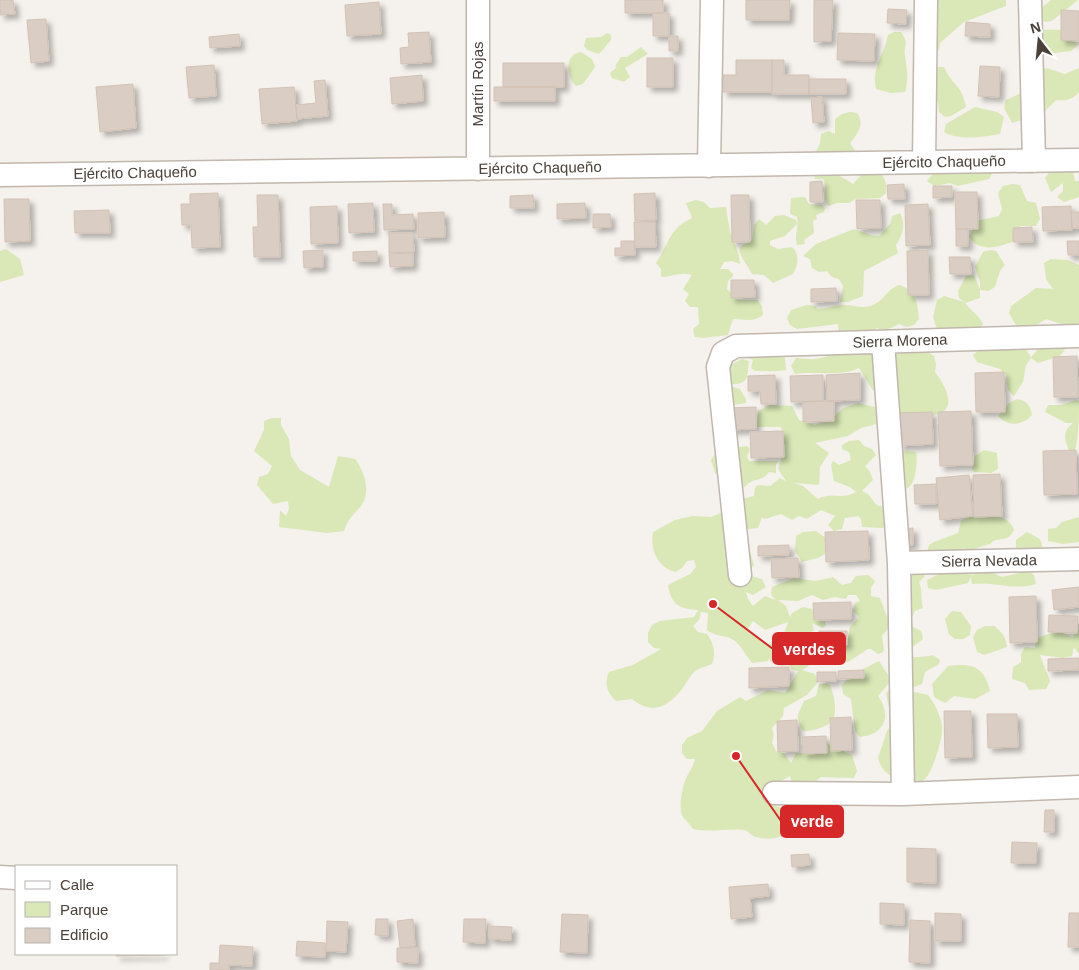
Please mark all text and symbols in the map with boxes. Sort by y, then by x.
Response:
north arrow [1014,15,1064,65]
text: N [1028,18,1042,37]
street label: Martín Rojas [469,41,486,127]
street label: Ejército Chaqueño [882,152,1006,171]
street label: Ejército Chaqueño [478,158,602,177]
street label: Ejército Chaqueño [73,163,197,182]
street label: Sierra Morena [852,330,948,351]
street label: Sierra Nevada [941,551,1038,570]
callout: verdes [773,633,845,664]
text: verdes [783,641,835,658]
callout: verde [781,806,843,837]
text: verde [791,813,833,830]
legend [15,865,178,955]
text: Calle [60,876,94,893]
text: Parque [60,901,108,918]
text: Edificio [60,926,108,943]

